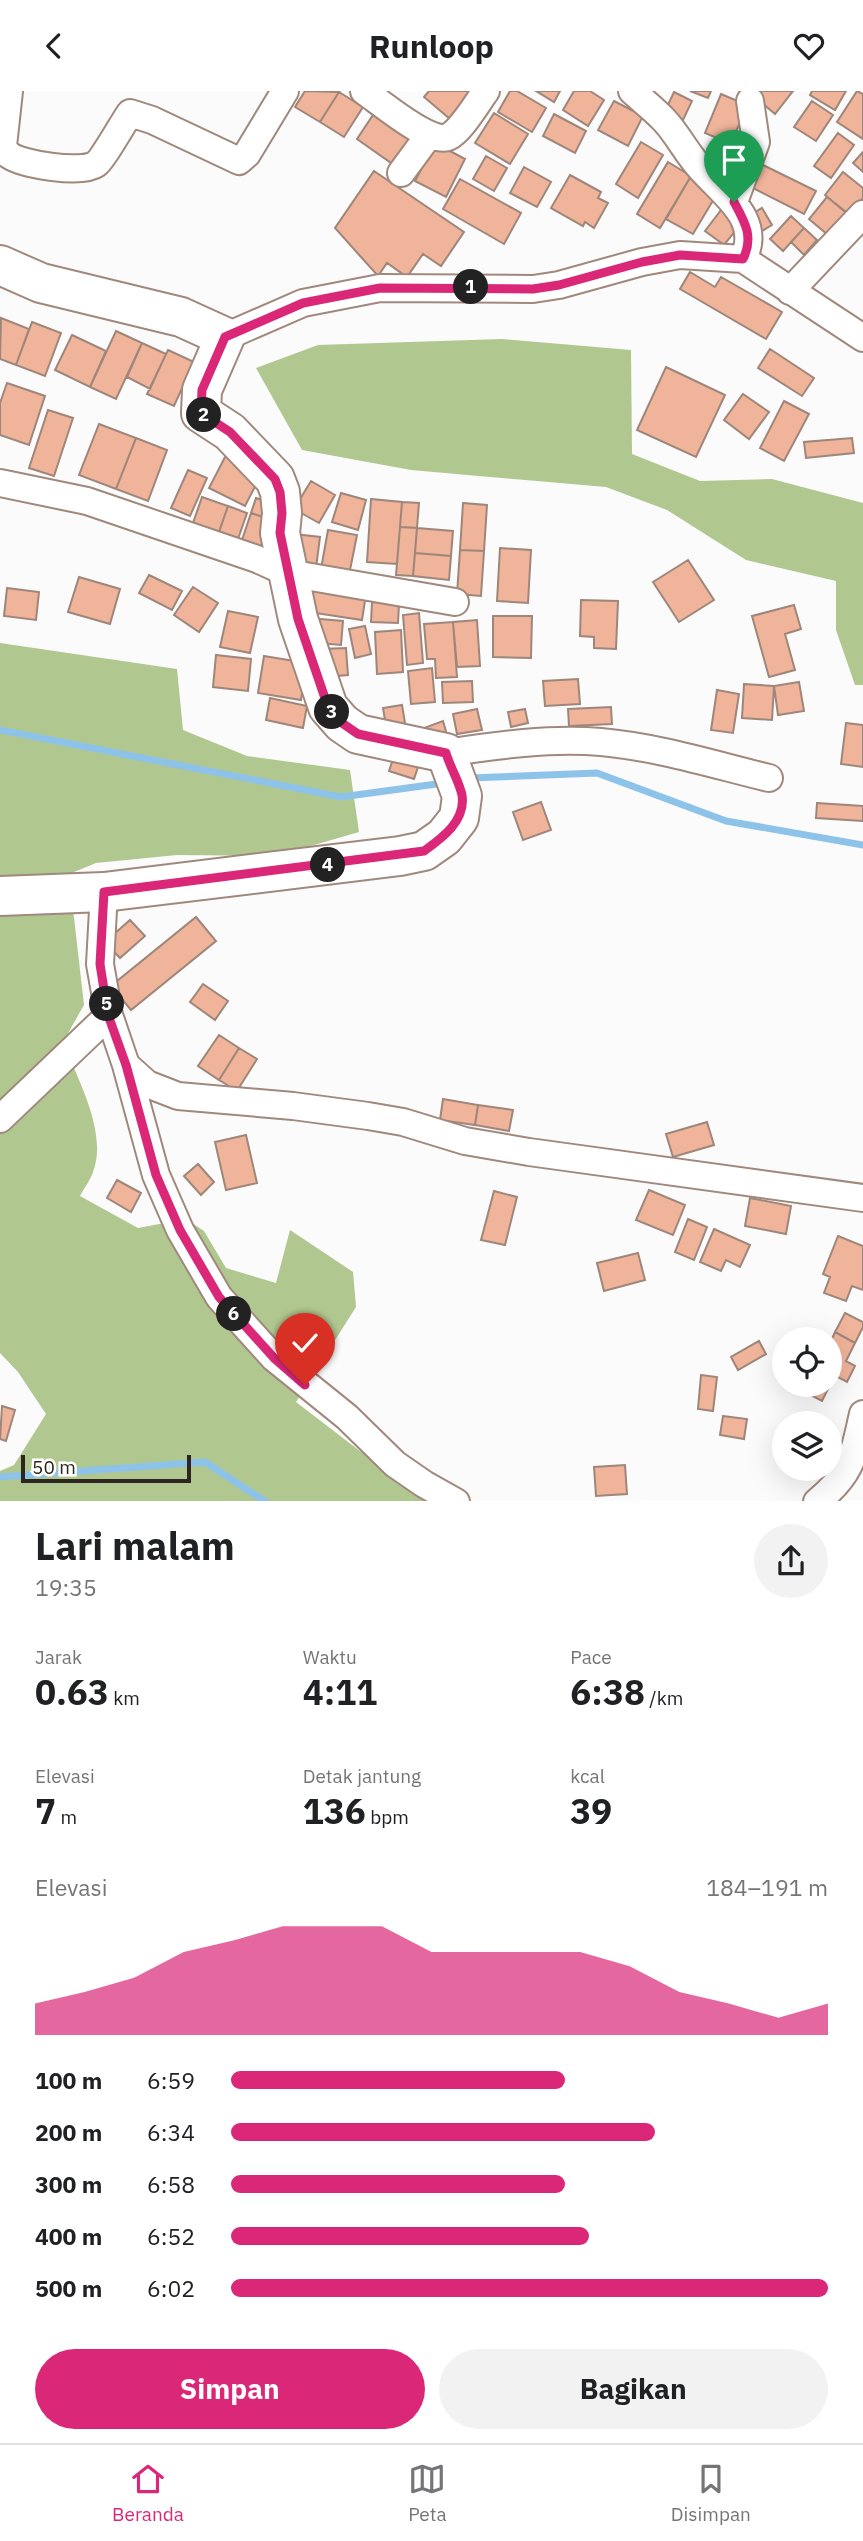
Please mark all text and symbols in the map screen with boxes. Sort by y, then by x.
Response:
text: Runloop [369,25,494,67]
icon: back [35,27,73,65]
icon: heart [790,27,828,65]
pin [704,130,764,202]
icon: arrive [715,141,753,179]
pin: 1 [454,269,489,305]
text: 1 [465,274,476,298]
pin: 2 [186,397,222,433]
text: 2 [198,402,209,426]
pin: 3 [314,695,350,729]
text: 3 [326,699,337,723]
pin: 4 [310,847,346,883]
text: 4 [322,852,333,876]
pin: 5 [90,986,124,1021]
text: 5 [101,991,112,1015]
pin: 6 [216,1297,252,1331]
text: 6 [228,1301,239,1325]
pin [275,1313,335,1385]
icon: check [286,1324,324,1362]
map controls [772,1327,842,1481]
button: locate [772,1327,842,1397]
button: layers [772,1411,842,1481]
scale bar [21,1453,191,1484]
text: 50 m [32,1455,76,1479]
text: Lari malam [35,1521,235,1570]
button: share [754,1524,828,1598]
text: 19:35 [35,1572,97,1602]
text: Jarak [35,1645,82,1669]
text: Waktu [303,1645,357,1669]
text: Pace [570,1645,612,1669]
text: 0.63 [35,1669,109,1715]
text: 4:11 [303,1669,377,1715]
text: 6:38 [570,1669,645,1715]
text: km [109,1686,140,1710]
text: /km [645,1686,683,1710]
text: Elevasi [35,1764,95,1788]
text: Detak jantung [303,1764,421,1788]
text: kcal [570,1764,605,1788]
text: 7 [35,1788,56,1834]
text: 136 [303,1788,366,1834]
text: 39 [570,1788,612,1834]
text: m [56,1805,77,1829]
text: bpm [366,1805,409,1829]
text: Elevasi [35,1872,107,1902]
text: 184–191 m [706,1872,828,1902]
text: 100 m [35,2065,102,2095]
text: 6:59 [147,2065,195,2095]
text: 200 m [35,2117,102,2147]
text: 6:34 [147,2117,195,2147]
text: 300 m [35,2169,102,2199]
text: 6:58 [147,2169,195,2199]
text: 400 m [35,2221,102,2251]
text: 6:52 [147,2221,195,2251]
text: 500 m [35,2273,102,2303]
text: 6:02 [147,2273,195,2303]
button: Simpan [35,2349,425,2429]
button: Bagikan [439,2349,828,2429]
tab: Beranda [112,2460,184,2526]
tab: Peta [408,2460,447,2526]
tab: Disimpan [671,2460,751,2526]

